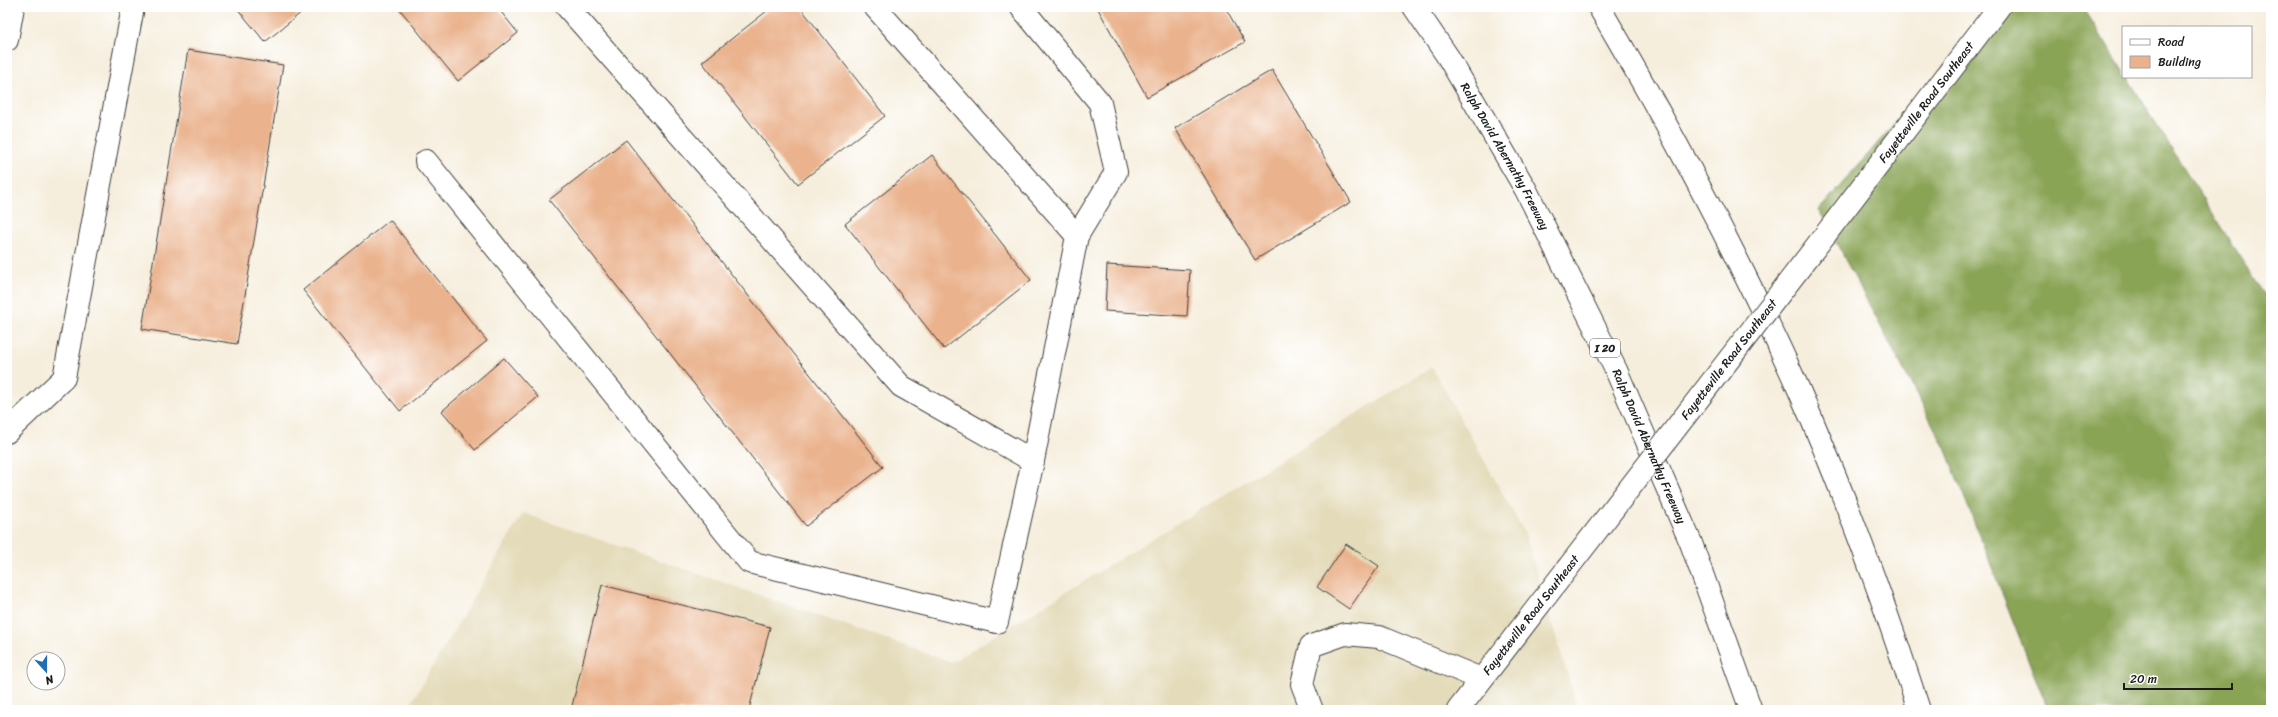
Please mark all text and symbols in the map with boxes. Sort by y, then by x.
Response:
legend [2122,26,2252,78]
text: Road [2158,31,2185,53]
street label: Fayetteville Road Southeast [1873,36,1981,168]
text: Building [2158,51,2201,73]
street label: Ralph David Abernathy Freeway [1454,78,1556,235]
street label: Fayetteville Road Southeast [1675,293,1784,425]
road number: I 20 [1590,339,1620,357]
street label: Ralph David Abernathy Freeway [1606,365,1693,528]
street label: Fayetteville Road Southeast [1477,549,1586,680]
north arrow [26,651,66,691]
scale bar [2124,665,2232,691]
text: 20 m [2130,668,2157,690]
text: N [42,669,57,690]

